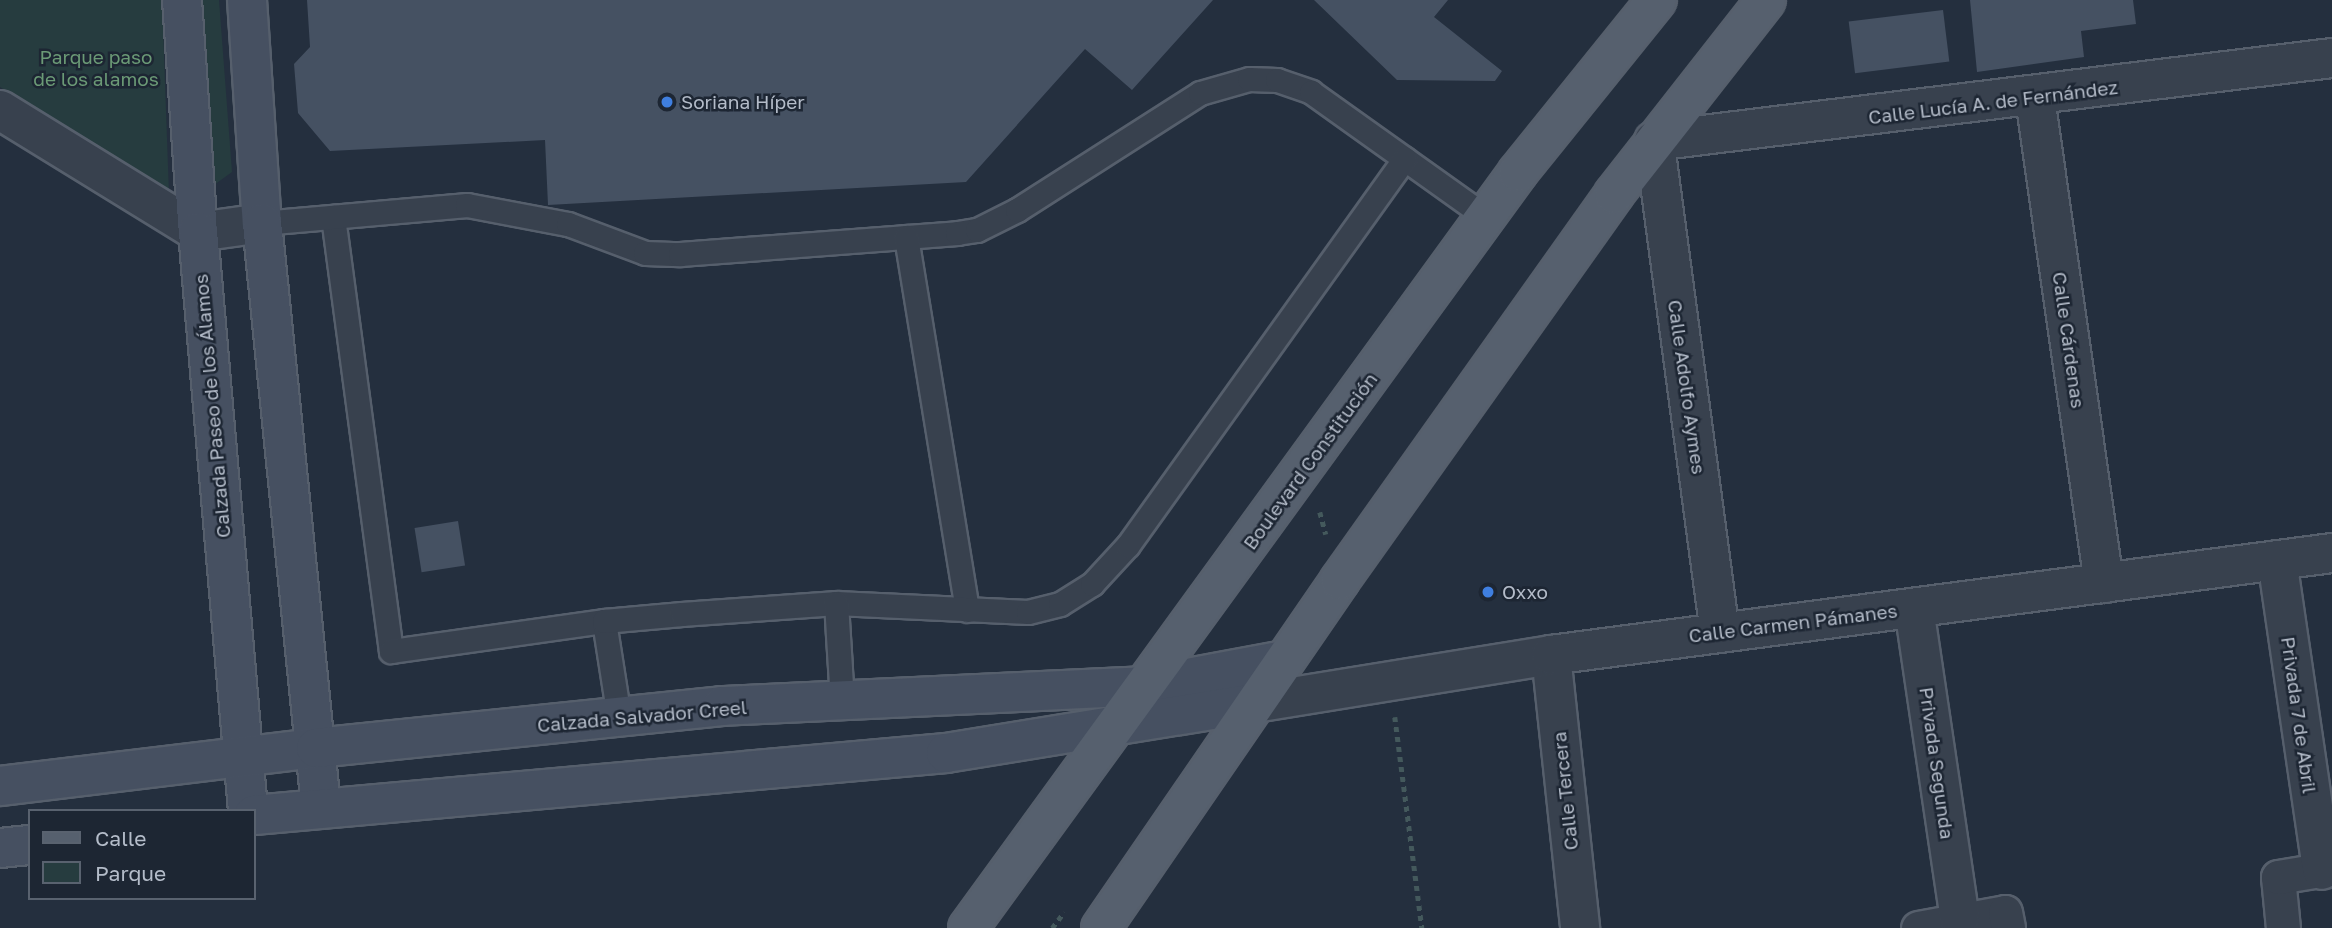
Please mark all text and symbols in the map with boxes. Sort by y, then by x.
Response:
park label: Parque paso de los alamos [33,46,159,90]
street label: Calle Lucía A. de Fernández [1867,75,2119,129]
place label: Soriana Híper [681,91,805,113]
marker: Soriana Híper [659,94,675,110]
street label: Calle Cárdenas [2048,270,2090,410]
street label: Calzada Paseo de los Álamos [189,273,235,539]
street label: Calle Adolfo Aymes [1663,298,1711,476]
street label: Boulevard Constitución [1238,368,1382,554]
place label: Oxxo [1502,581,1548,603]
marker: Oxxo [1480,584,1496,600]
street label: Calle Carmen Pámanes [1687,599,1899,647]
street label: Privada 7 de Abril [2277,635,2321,795]
street label: Privada Segunda [1915,685,1959,841]
street label: Calzada Salvador Creel [536,695,748,737]
street label: Calle Tercera [1547,731,1583,851]
legend [28,809,256,900]
text: Calle [95,825,147,851]
text: Parque [95,860,166,886]

